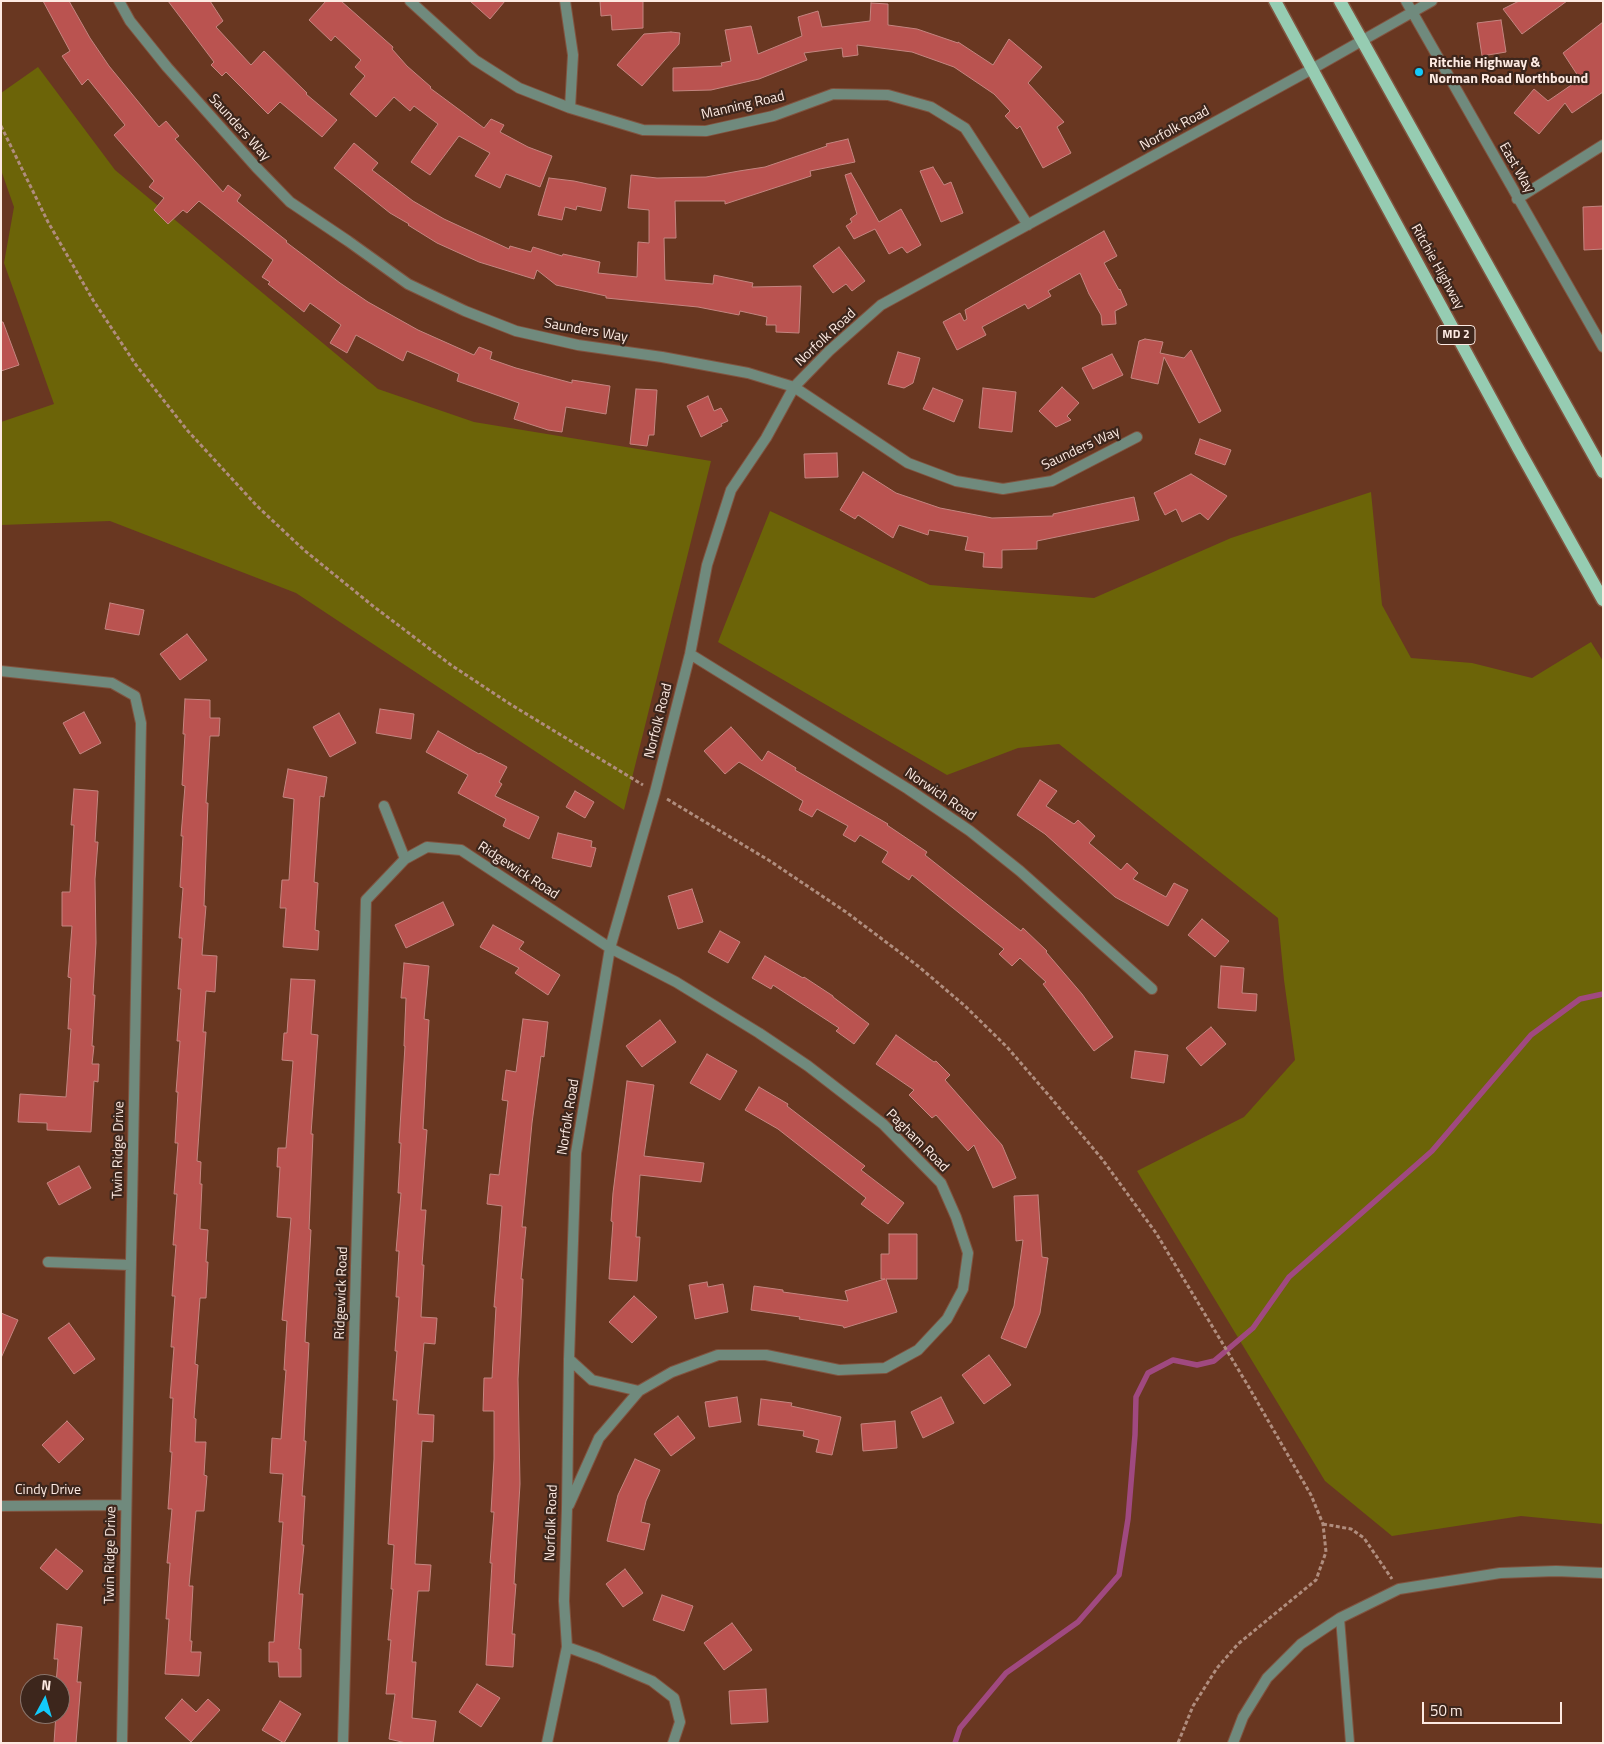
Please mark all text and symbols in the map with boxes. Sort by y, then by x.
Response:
place label: Ritchie Highway & Norman Road Northbound [1429,56,1588,88]
marker: Ritchie Highway & Norman Road Northbound [1413,66,1425,78]
street label: Manning Road [700,88,786,124]
street label: Saunders Way [205,91,273,165]
street label: Norfolk Road [1137,103,1213,155]
street label: East Way [1495,140,1537,196]
street label: Ritchie Highway [1407,221,1467,313]
street label: Norfolk Road [792,306,860,370]
street label: Saunders Way [543,315,629,347]
road number: MD 2 [1437,326,1475,344]
street label: Saunders Way [1039,424,1123,474]
street label: Norfolk Road [642,682,676,760]
street label: Norwich Road [901,765,979,825]
street label: Ridgewick Road [474,839,562,903]
street label: Norfolk Road [555,1078,583,1156]
street label: Twin Ridge Drive [110,1101,128,1199]
street label: Pagham Road [882,1106,952,1176]
street label: Ridgewick Road [332,1246,352,1340]
street label: Cindy Drive [15,1483,81,1499]
street label: Norfolk Road [542,1484,562,1562]
street label: Twin Ridge Drive [102,1506,120,1604]
north arrow [20,1674,70,1724]
text: N [41,1674,52,1696]
scale bar [1424,1692,1564,1724]
text: 50 m [1430,1699,1463,1722]

